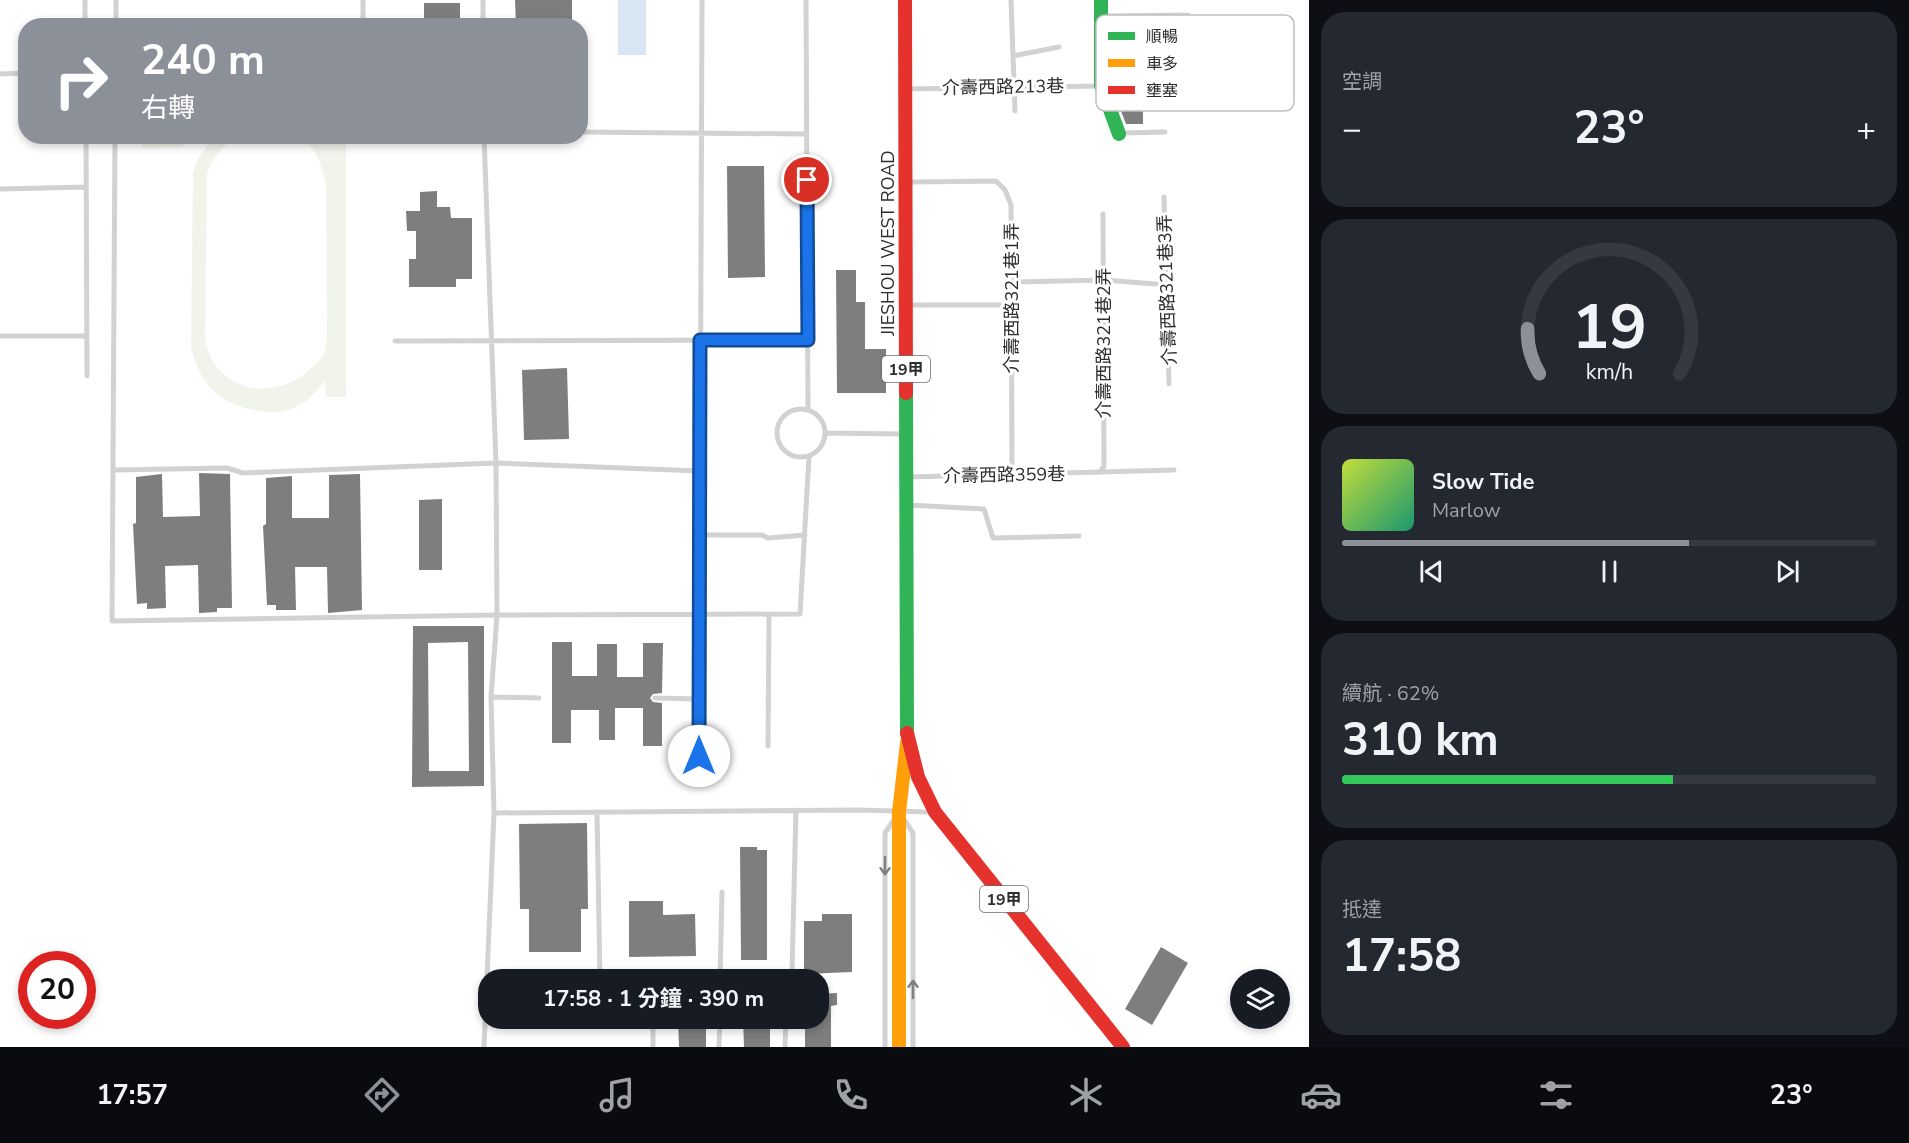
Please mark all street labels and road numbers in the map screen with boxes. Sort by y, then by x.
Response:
street label: 介壽西路213巷 [942,74,1064,100]
street label: JIESHOU WEST ROAD [876,150,900,337]
street label: 介壽西路321巷3弄 [1152,214,1182,366]
street label: 介壽西路321巷1弄 [1000,222,1024,374]
street label: 介壽西路321巷2弄 [1092,267,1116,419]
road number: 19甲 [882,356,930,382]
street label: 介壽西路359巷 [943,462,1065,488]
road number: 19甲 [980,886,1028,912]

